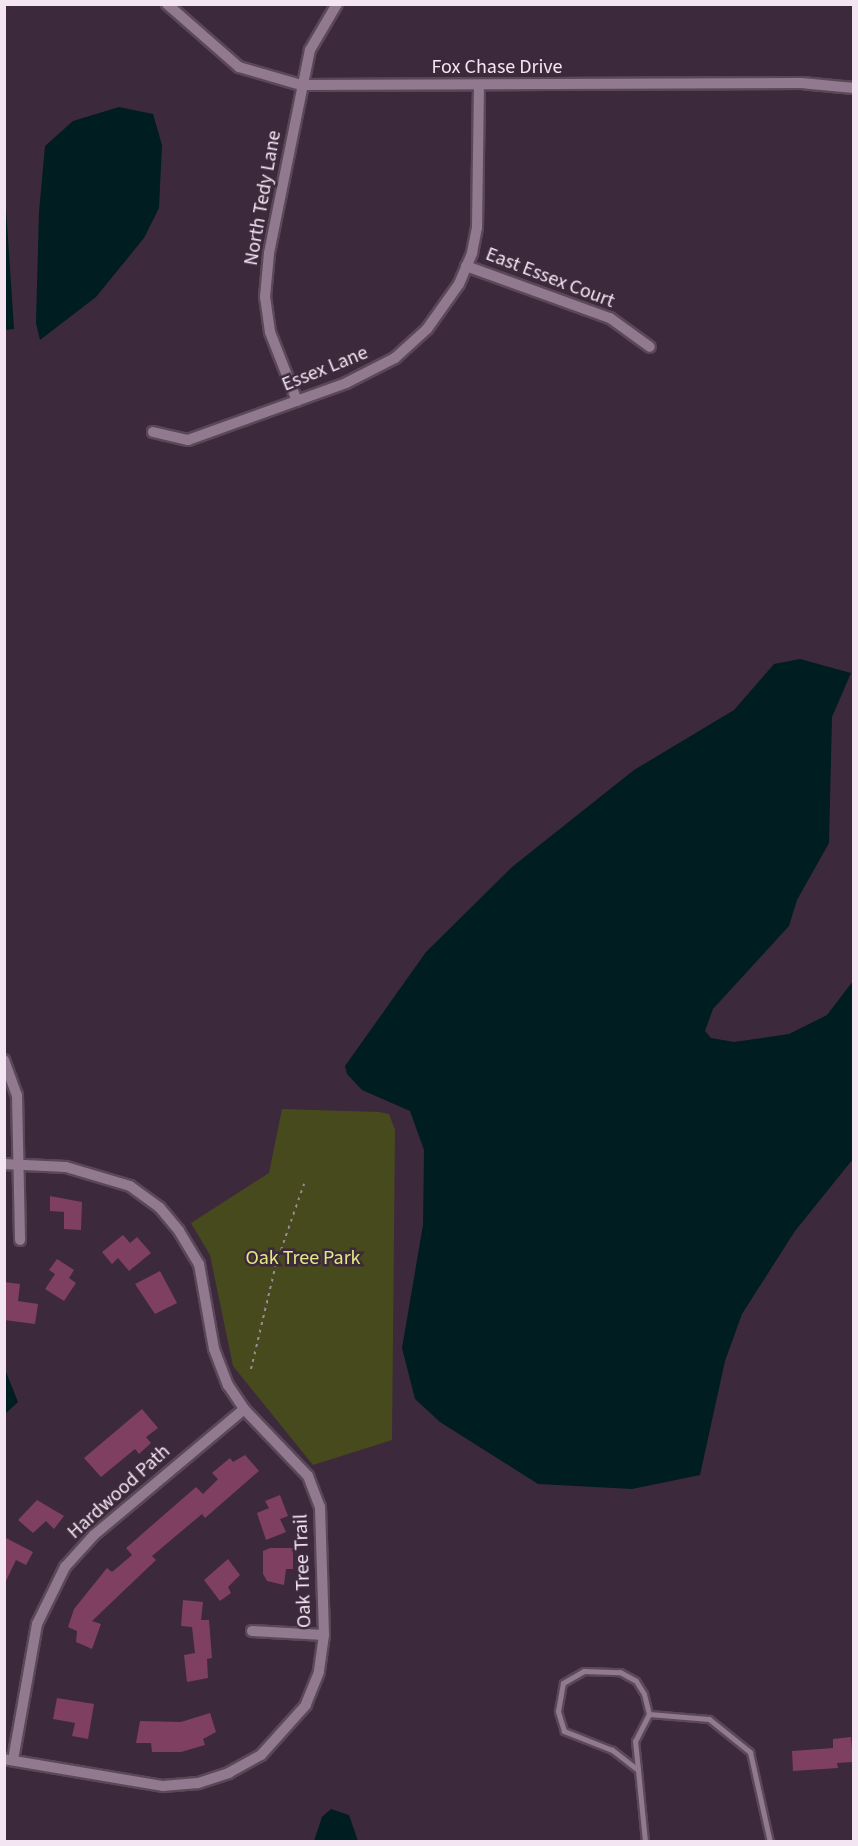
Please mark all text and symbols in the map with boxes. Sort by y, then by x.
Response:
street label: Fox Chase Drive [431,55,563,79]
street label: North Tedy Lane [239,129,287,267]
street label: East Essex Court [482,242,618,314]
street label: Essex Lane [278,341,372,397]
park label: Oak Tree Park [245,1246,361,1270]
street label: Hardwood Path [63,1440,175,1544]
street label: Oak Tree Trail [289,1514,317,1628]

